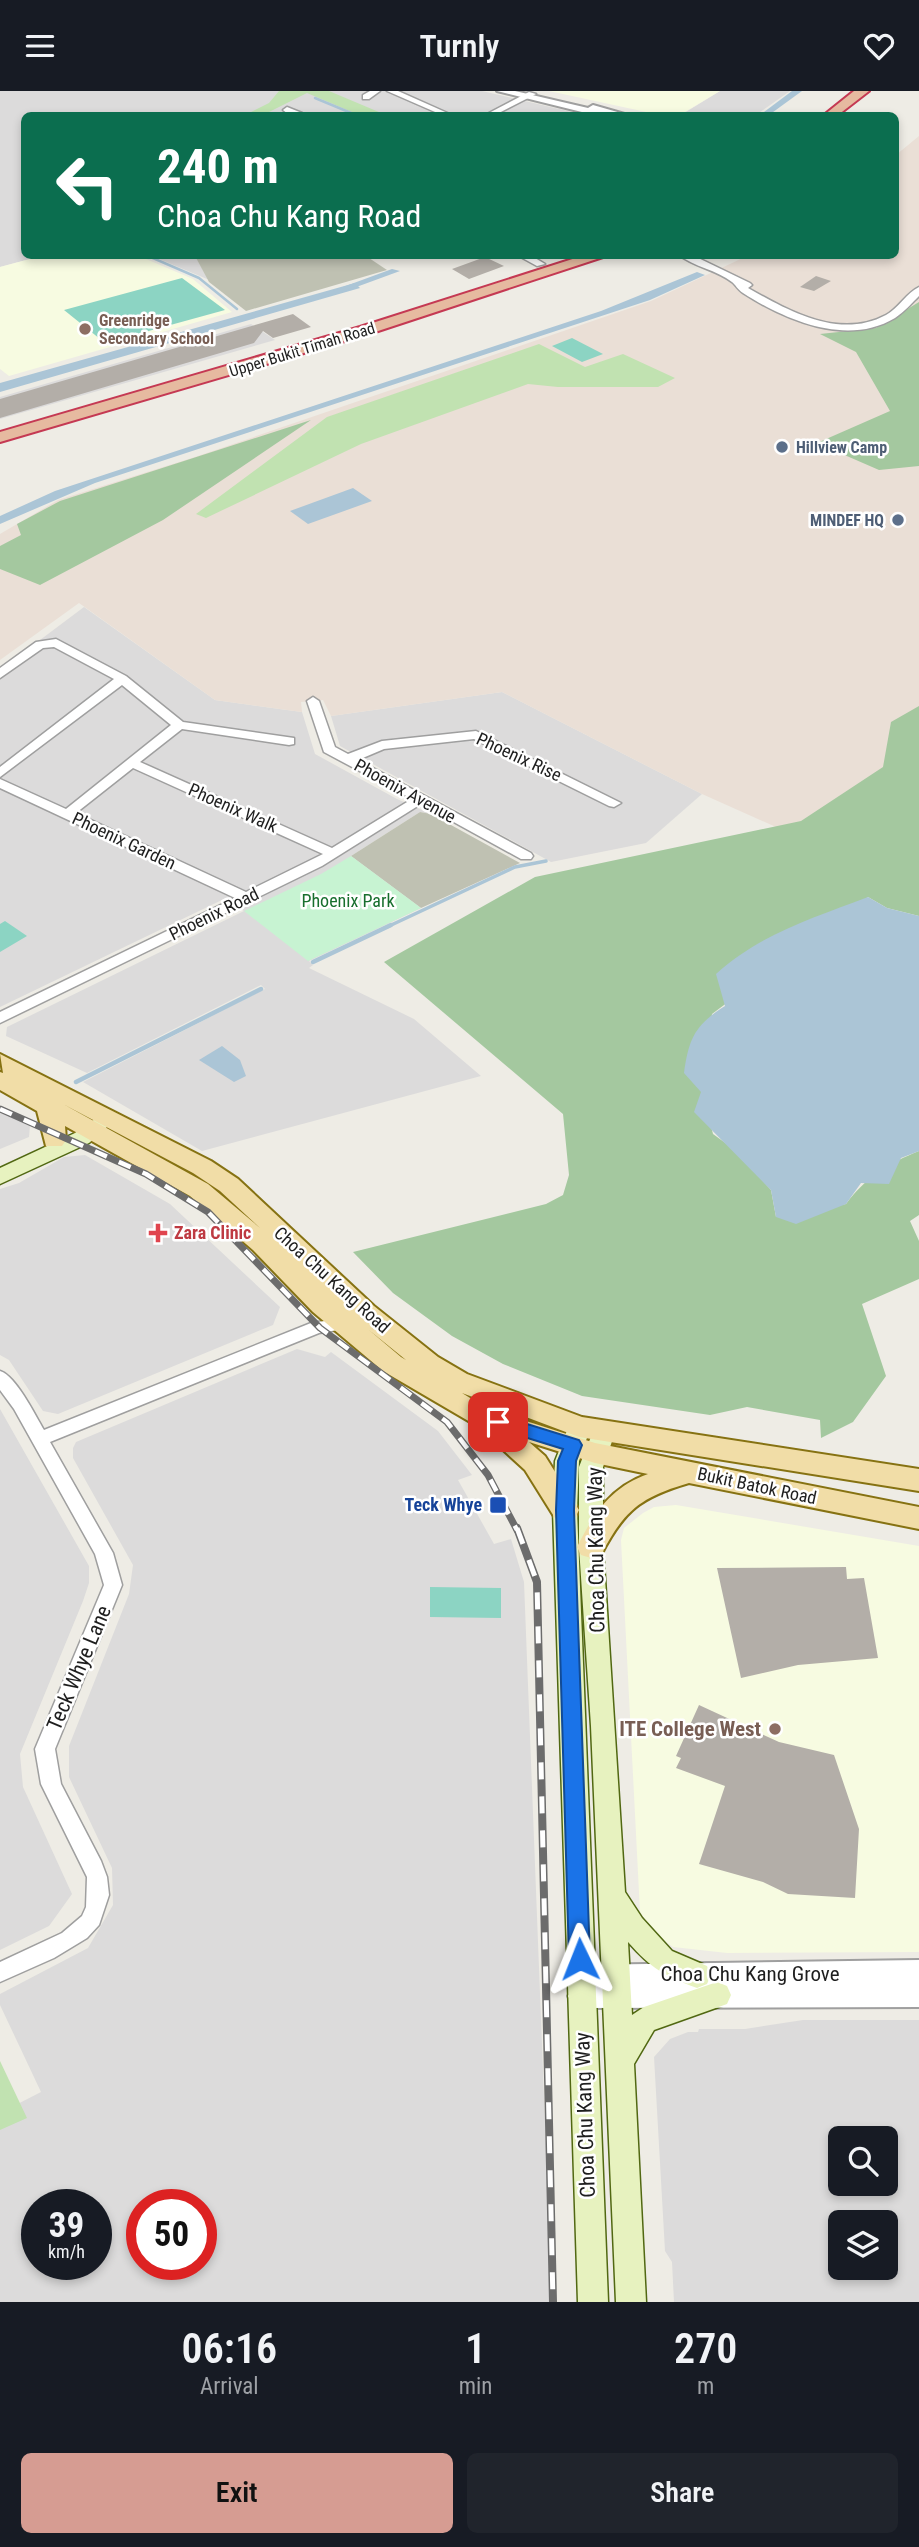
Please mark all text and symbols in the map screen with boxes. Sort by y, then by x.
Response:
icon: menu [21,27,59,65]
text: Turnly [420,27,499,65]
icon: heart [860,27,898,65]
text: 240 m [157,138,279,195]
icon: left [42,140,133,231]
text: Choa Chu Kang Road [157,197,421,235]
place label: Greenridge Secondary School [99,311,214,348]
street label: Upper Bukit Timah Road [227,318,377,381]
marker: Greenridge Secondary School [77,321,93,337]
place label: Hillview Camp [796,438,887,457]
marker: Hillview Camp [774,439,790,455]
place label: MINDEF HQ [810,511,884,530]
marker: MINDEF HQ [890,512,906,528]
street label: Phoenix Rise [473,728,565,785]
street label: Phoenix Avenue [351,754,460,827]
street label: Phoenix Walk [185,779,281,837]
street label: Phoenix Garden [69,807,179,874]
street label: Phoenix Road [166,883,262,944]
park label: Phoenix Park [301,890,395,911]
place label: Zara Clinic [174,1222,251,1243]
street label: Choa Chu Kang Road [270,1222,395,1337]
marker: Zara Clinic [148,1223,168,1243]
pin [468,1392,528,1452]
icon: arrive [479,1403,517,1441]
street label: Bukit Batok Road [696,1463,819,1508]
street label: Choa Chu Kang Way [583,1467,609,1633]
place label: Teck Whye [405,1494,482,1515]
marker: Teck Whye [488,1495,508,1515]
street label: Teck Whye Lane [42,1602,116,1734]
place label: ITE College West [619,1717,761,1741]
marker: ITE College West [767,1721,783,1737]
position arrow [543,1922,617,1996]
street label: Choa Chu Kang Grove [660,1962,840,1986]
street label: Choa Chu Kang Way [570,2032,600,2198]
map controls [828,2126,898,2280]
button: search [828,2126,898,2196]
speed limit sign: 50 [126,2189,217,2280]
text: 39 [49,2205,84,2246]
button: layers [828,2210,898,2280]
text: km/h [48,2241,85,2262]
text: 06:16 [182,2324,277,2373]
text: 1 [465,2324,486,2373]
text: 270 [674,2324,737,2373]
text: Arrival [200,2373,259,2400]
text: min [459,2373,492,2400]
text: m [697,2373,714,2400]
button: Exit [21,2453,453,2533]
button: Share [467,2453,898,2533]

